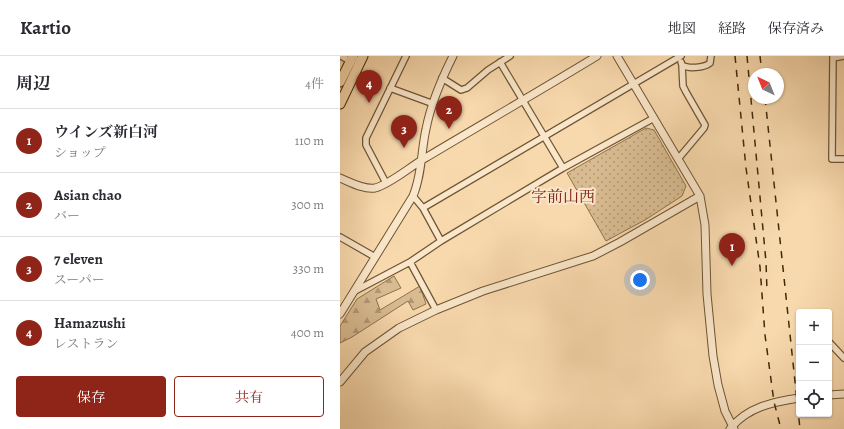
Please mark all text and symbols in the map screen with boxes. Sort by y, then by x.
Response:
text: Kartio [20,15,71,41]
text: 地図 [668,19,696,38]
text: 経路 [718,19,746,38]
text: 保存済み [768,19,824,38]
north arrow [748,68,784,104]
pin: 4 [356,70,382,103]
text: 周辺 [16,72,50,95]
text: 4件 [305,75,324,92]
pin: 2 [436,96,462,129]
pin: 3 [391,115,417,148]
text: ウインズ新白河 [54,122,158,142]
text: 1 [27,132,31,149]
text: 110 m [295,132,324,149]
text: ショップ [54,144,106,161]
text: Asian chao [54,185,122,205]
district label: 字前山西 [531,186,595,208]
text: 2 [26,196,32,213]
text: 300 m [291,196,324,213]
text: バー [54,207,80,224]
pin: 1 [719,233,745,266]
text: 7 eleven [54,249,103,269]
text: 3 [26,260,32,277]
text: 330 m [293,260,324,277]
your location [630,270,650,290]
text: スーパー [54,271,105,288]
map controls [796,309,832,417]
button: + [796,309,832,345]
text: Hamazushi [54,313,126,333]
text: 4 [26,324,32,341]
text: 400 m [291,324,324,341]
text: レストラン [54,335,119,352]
button: − [796,345,832,381]
button: 保存 [16,376,166,417]
button: 共有 [174,376,324,417]
button: locate [796,381,832,417]

